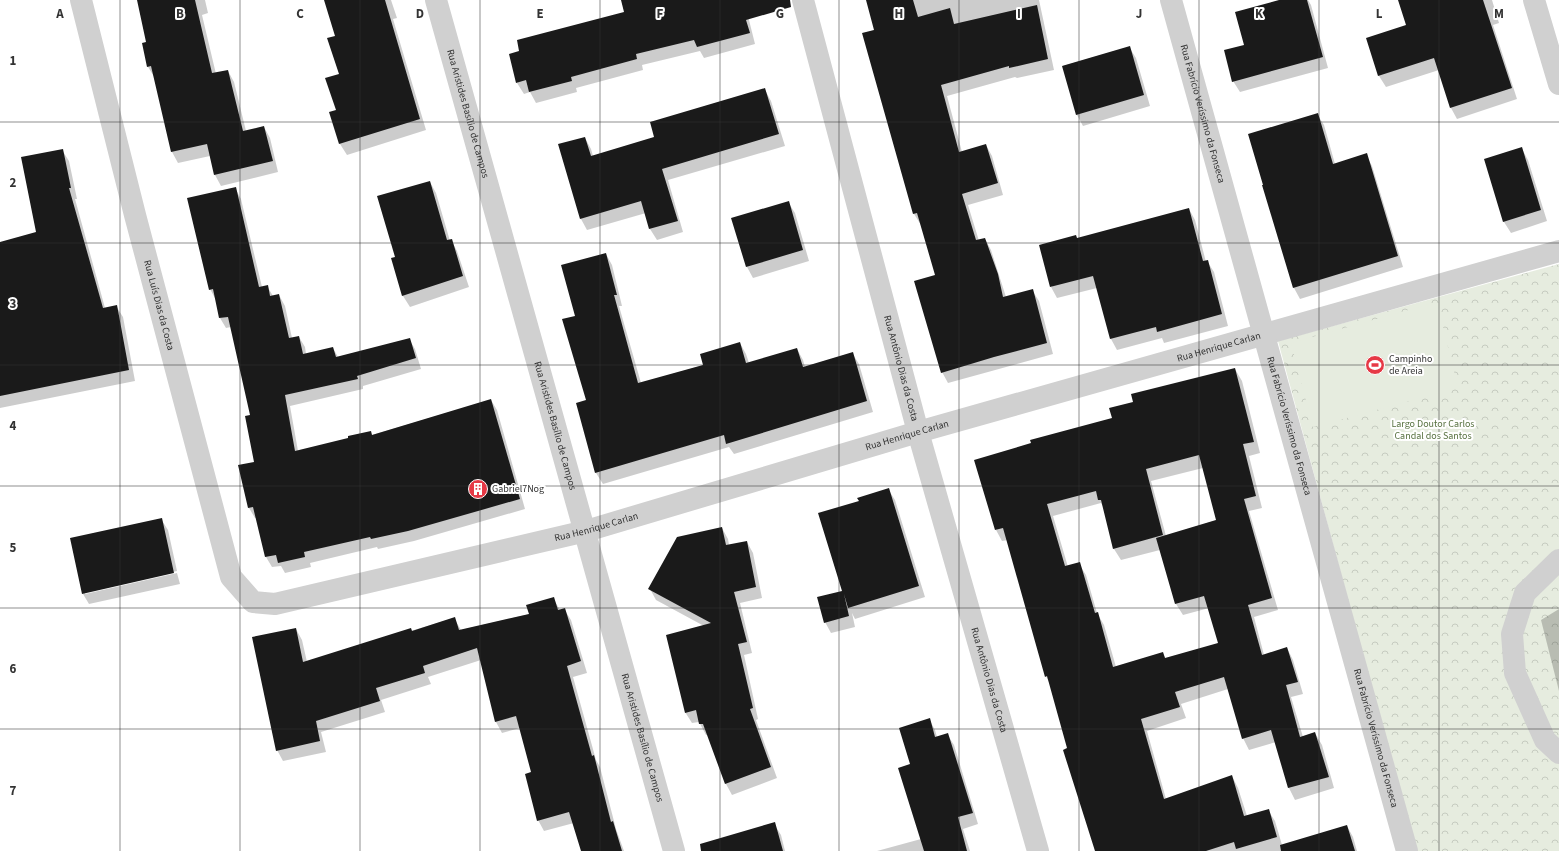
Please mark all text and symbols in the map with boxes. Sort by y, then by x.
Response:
text: A [55,5,64,23]
text: B [176,5,184,23]
text: C [296,5,304,23]
text: D [416,5,424,23]
text: E [536,5,544,23]
text: F [657,5,664,23]
text: G [776,5,784,23]
text: H [895,5,903,23]
text: I [1017,5,1021,23]
text: J [1136,5,1142,23]
text: K [1255,5,1264,23]
text: L [1376,5,1383,23]
text: M [1494,5,1504,23]
street label: Rua Fabrício Veríssimo da Fonseca [1177,43,1228,185]
street label: Rua Aristides Basílio de Campos [443,48,492,180]
text: 1 [10,52,17,70]
text: 2 [10,174,17,192]
street label: Rua Luís Dias da Costa [140,259,178,352]
text: 3 [10,295,17,313]
street label: Rua Antônio Dias da Costa [880,314,922,423]
street label: Rua Henrique Carlan [1175,329,1262,366]
place label: Campinho de Areia [1389,352,1432,378]
sports icon: Campinho de Areia [1364,354,1386,376]
street label: Rua Fabrício Veríssimo da Fonseca [1263,355,1315,497]
street label: Rua Aristides Basílio de Campos [530,360,580,492]
text: 4 [10,417,17,435]
street label: Rua Henrique Carlan [864,417,950,454]
park label: Largo Doutor Carlos Candal dos Santos [1391,417,1475,443]
building icon: Gabriel7Nog [467,478,489,500]
place label: Gabriel7Nog [492,482,544,496]
street label: Rua Henrique Carlan [553,509,640,545]
text: 5 [10,539,17,557]
street label: Rua Antônio Dias da Costa [967,626,1011,734]
text: 6 [10,660,17,678]
street label: Rua Fabrício Veríssimo da Fonseca [1350,667,1402,809]
street label: Rua Aristides Basílio de Campos [618,672,667,804]
text: 7 [10,782,17,800]

